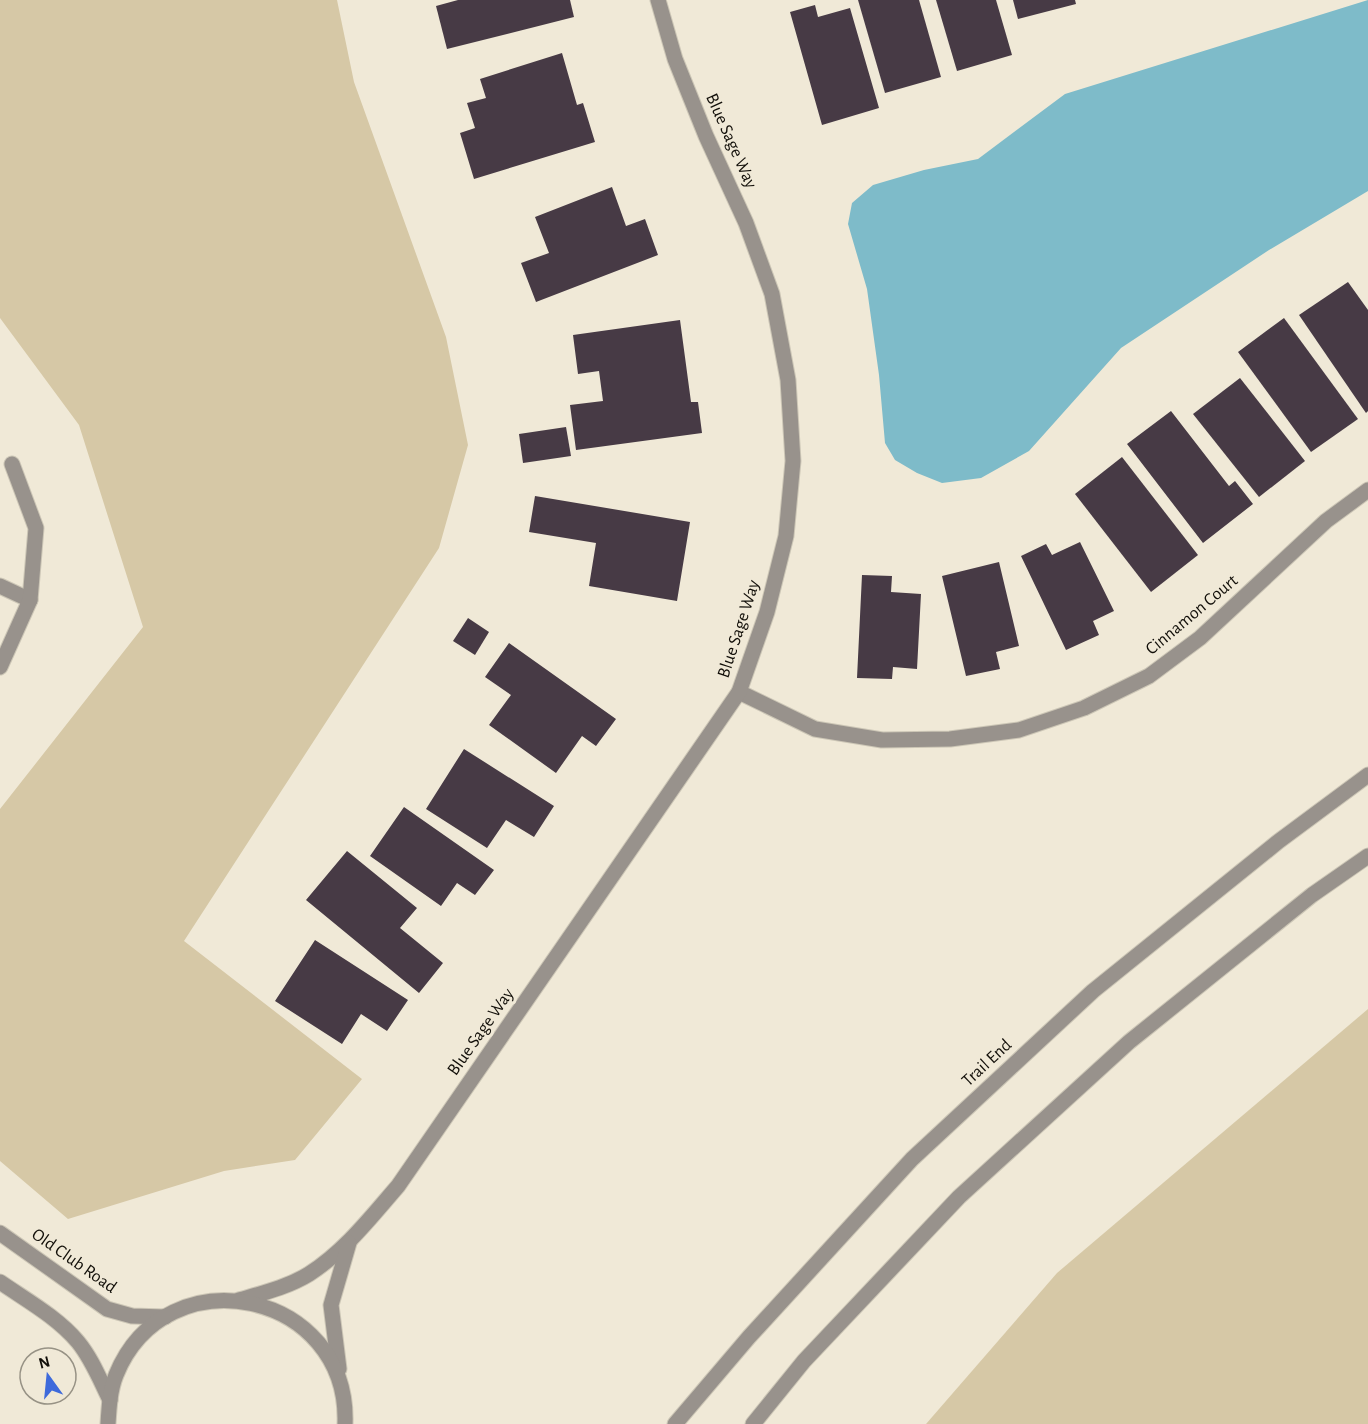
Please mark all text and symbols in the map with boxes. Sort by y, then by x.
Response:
street label: Blue Sage Way [702,91,760,191]
street label: Cinnamon Court [1143,571,1242,659]
street label: Blue Sage Way [715,577,763,680]
street label: Blue Sage Way [444,985,518,1079]
street label: Trail End [959,1036,1015,1090]
street label: Old Club Road [28,1225,120,1297]
north arrow [18,1346,78,1406]
text: N [37,1353,52,1372]

